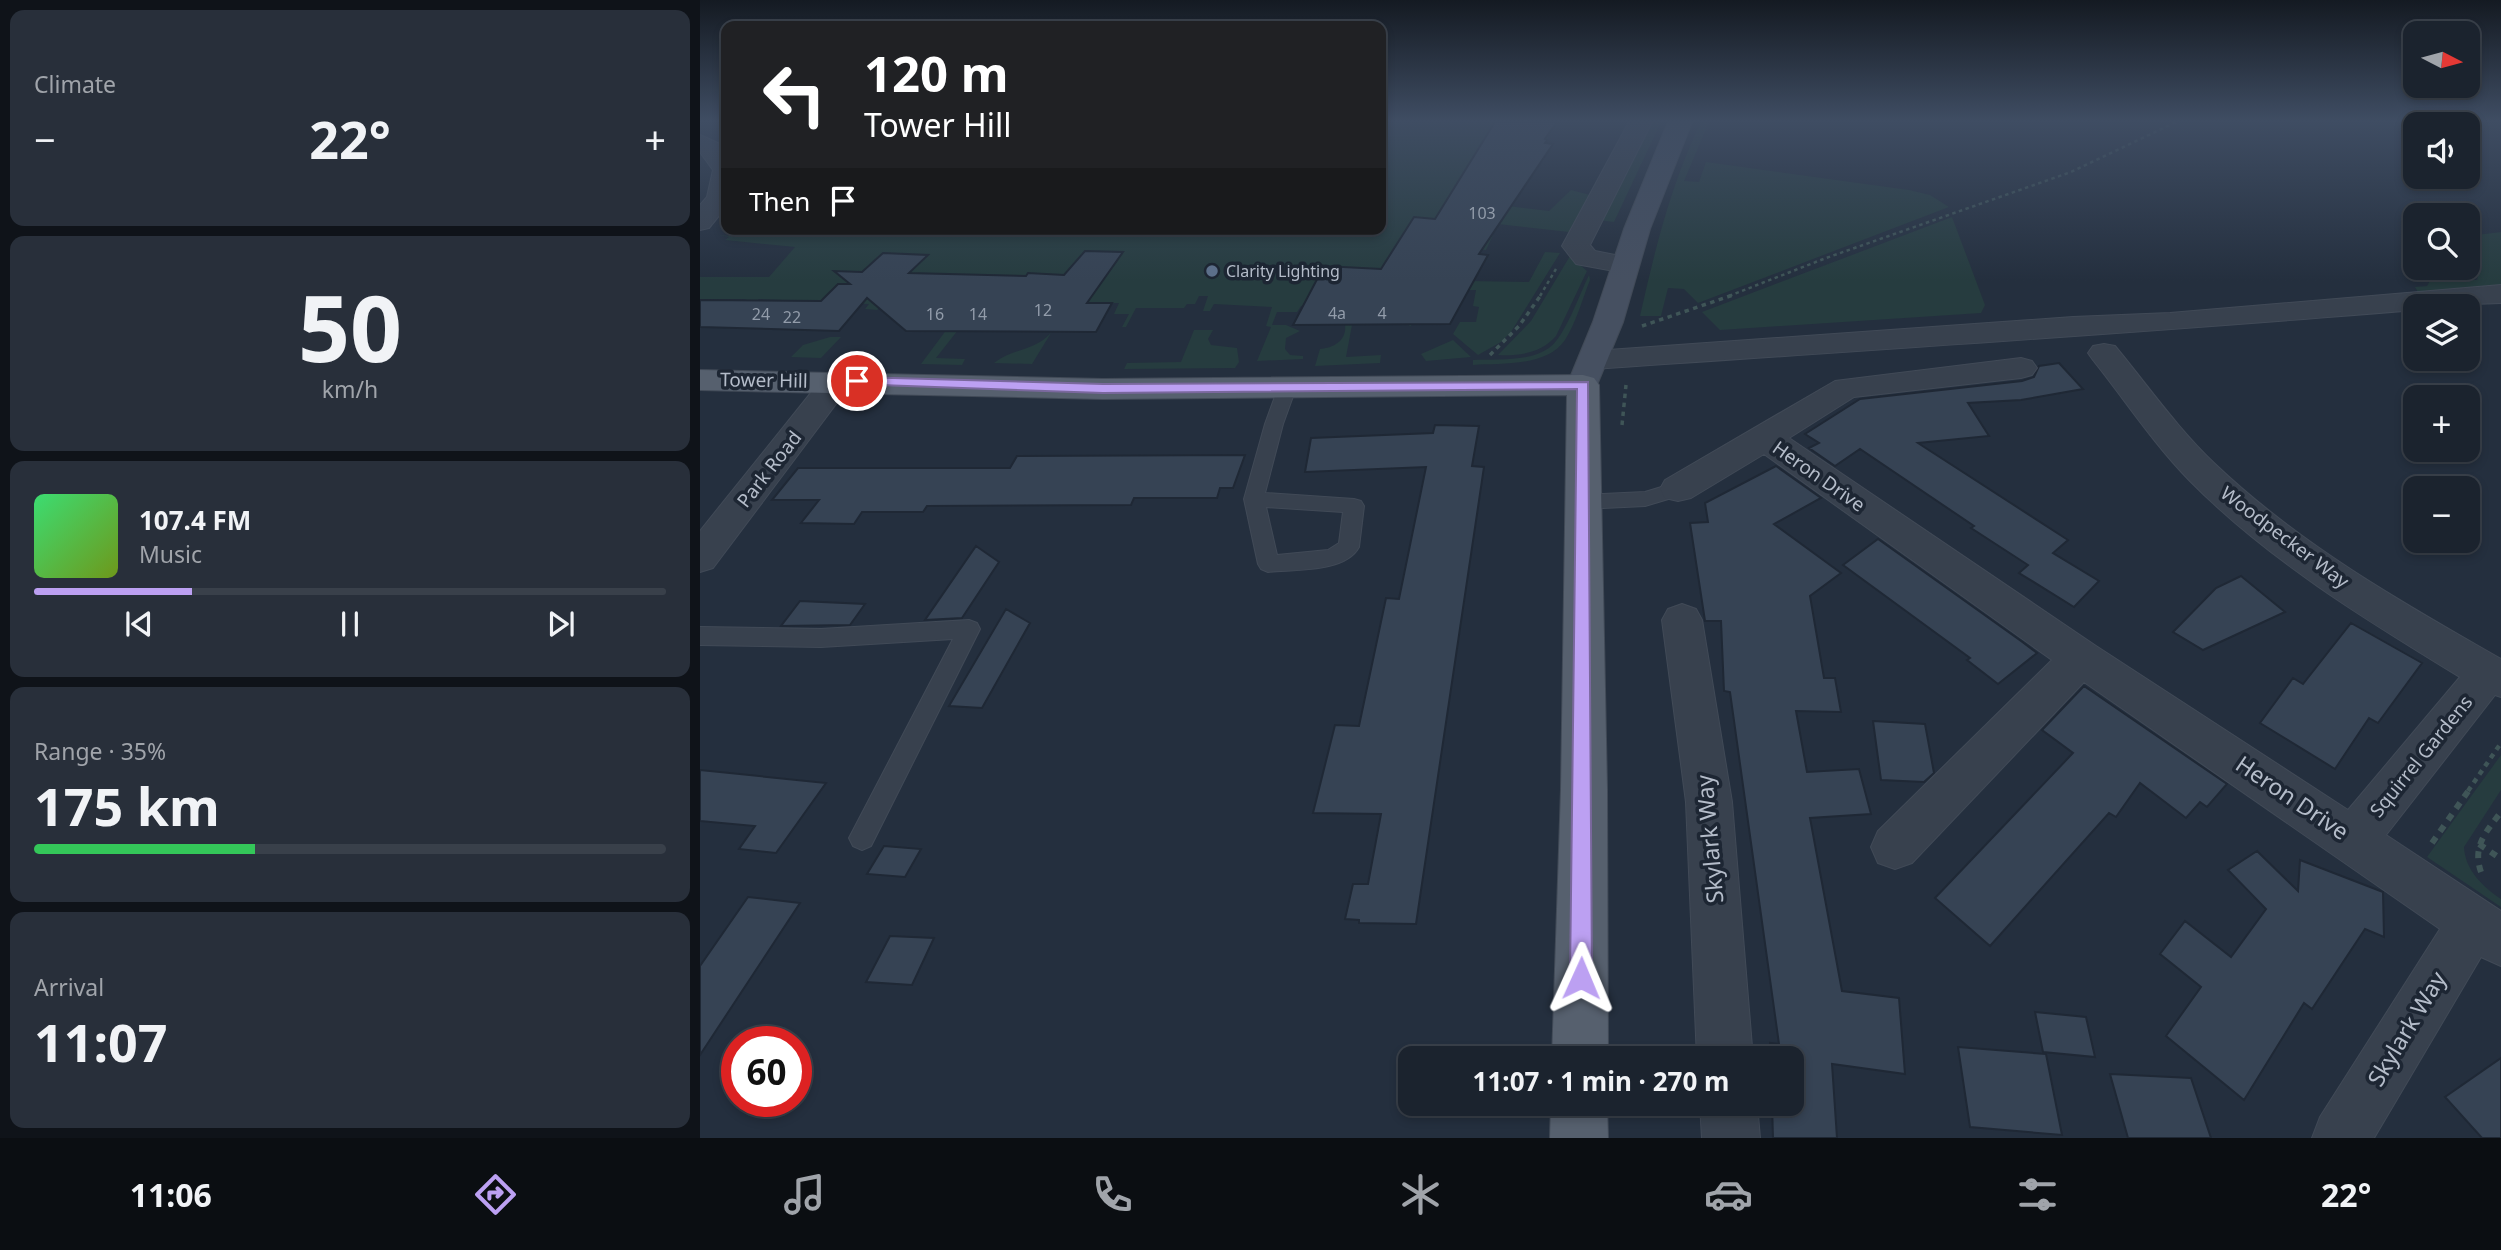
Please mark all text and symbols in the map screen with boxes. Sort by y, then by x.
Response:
north arrow [2403,21,2480,98]
map controls [2403,21,2480,553]
text: 120 m [864,40,1009,106]
icon: left [749,49,840,140]
text: Climate [34,68,116,100]
text: 22° [309,103,391,174]
text: Tower Hill [864,103,1012,146]
button: sound [2403,112,2480,189]
text: − [34,113,56,165]
text: + [644,113,666,165]
icon: arrive [824,182,862,220]
text: Then [749,183,810,219]
house number: 103 [1468,202,1496,224]
button: search [2403,203,2480,280]
place label: Clarity Lighting [1226,260,1340,282]
marker: Clarity Lighting [1204,263,1220,279]
text: 50 [298,265,402,389]
button: layers [2403,294,2480,371]
house number: 12 [1034,299,1052,321]
house number: 4a [1328,302,1346,324]
house number: 4 [1377,302,1387,324]
house number: 24 [752,303,770,325]
house number: 16 [926,303,944,325]
house number: 14 [969,303,987,325]
house number: 22 [783,306,801,328]
pin [827,351,887,411]
icon: arrive [838,362,876,400]
street label: Tower Hill [720,366,808,394]
text: km/h [322,373,378,405]
button: + [2403,385,2480,462]
street label: Park Road [731,425,807,513]
street label: Heron Drive [1768,435,1870,517]
button: − [2403,476,2480,553]
street label: Woodpecker Way [2215,480,2355,594]
text: 107.4 FM [139,502,251,538]
text: Music [139,538,202,570]
icon: previous [120,605,158,643]
icon: pause [331,605,369,643]
icon: next [542,605,580,643]
street label: Squirrel Gardens [2364,690,2478,822]
text: Range · 35% [34,735,166,767]
street label: Heron Drive [2230,748,2355,847]
text: 175 km [34,770,220,841]
street label: Skylark Way [1687,773,1731,905]
position arrow [1544,941,1618,1015]
street label: Skylark Way [2359,965,2453,1092]
text: Arrival [34,971,104,1003]
text: 11:07 [34,1006,168,1077]
speed limit sign: 60 [721,1026,812,1117]
text: 11:07 · 1 min · 270 m [1473,1063,1729,1099]
icon: directions [471,1170,520,1219]
icon: music [780,1170,829,1219]
icon: phone [1088,1170,1137,1219]
icon: climate [1396,1170,1445,1219]
icon: car [1704,1170,1753,1219]
icon: filters [2013,1170,2062,1219]
text: 11:06 [130,1173,212,1216]
text: 22° [2321,1173,2371,1216]

